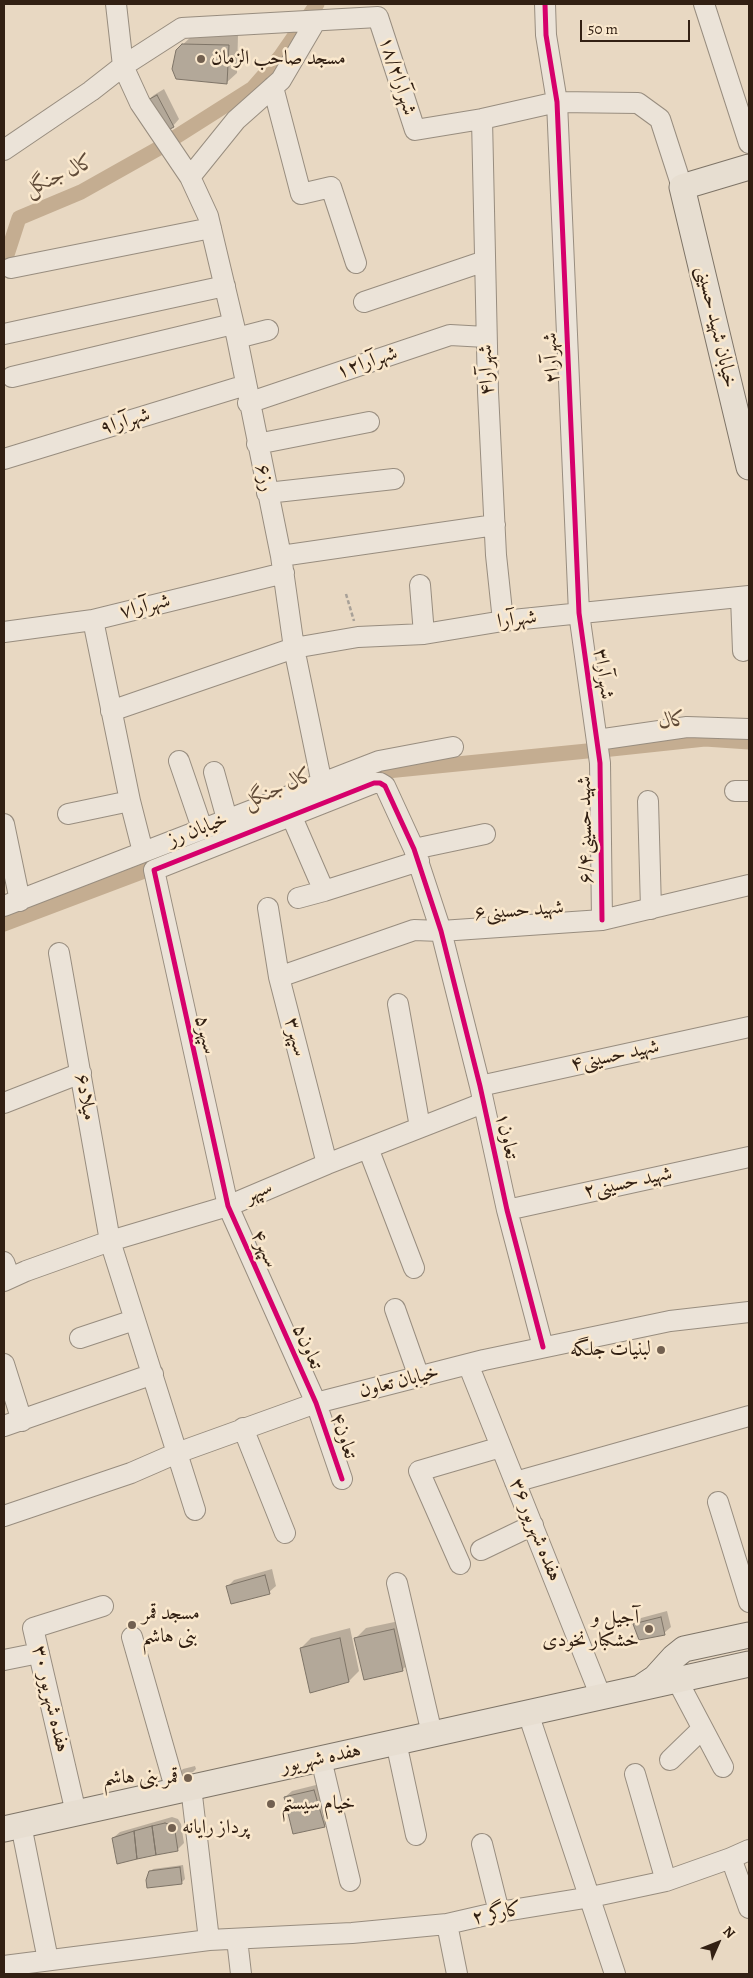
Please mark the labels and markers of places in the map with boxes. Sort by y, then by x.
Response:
place label: مسجد صاحب الزمان [211,47,346,71]
marker: مسجد صاحب الزمان [195,53,207,65]
place label: لبنیات جلگه [570,1338,651,1362]
marker: لبنیات جلگه [655,1344,667,1356]
place label: مسجد قمر بنی هاشم [142,1602,200,1649]
place label: آجیل و خشکبار نخودی [542,1606,639,1653]
marker: مسجد قمر بنی هاشم [126,1619,138,1631]
marker: آجیل و خشکبار نخودی [643,1623,655,1635]
place label: قمر بنی هاشم [103,1766,178,1790]
marker: قمر بنی هاشم [182,1772,194,1784]
place label: خیام سیستم [281,1792,355,1816]
marker: خیام سیستم [265,1798,277,1810]
place label: پرداز رایانه [182,1816,249,1840]
marker: پرداز رایانه [166,1822,178,1834]

